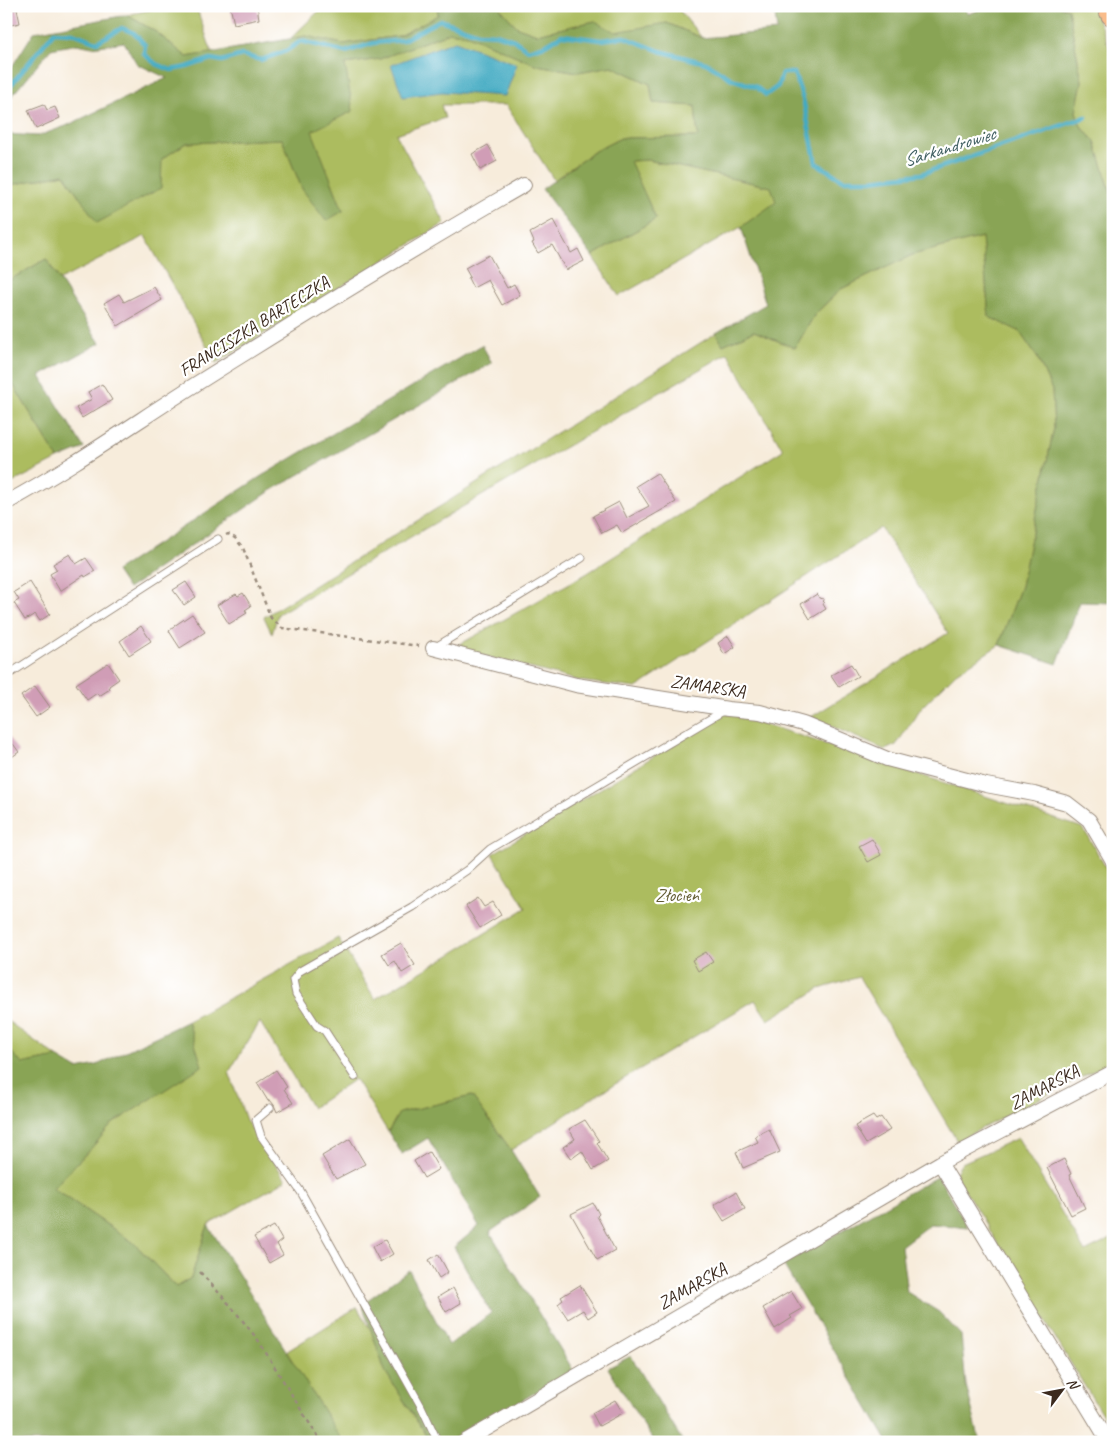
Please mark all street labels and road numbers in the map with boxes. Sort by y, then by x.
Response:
street label: FRANCISZKA BARTECZKA [175,270,334,381]
street label: ZAMARSKA [669,670,748,702]
street label: ZAMARSKA [1005,1059,1083,1114]
street label: ZAMARSKA [654,1257,731,1314]

